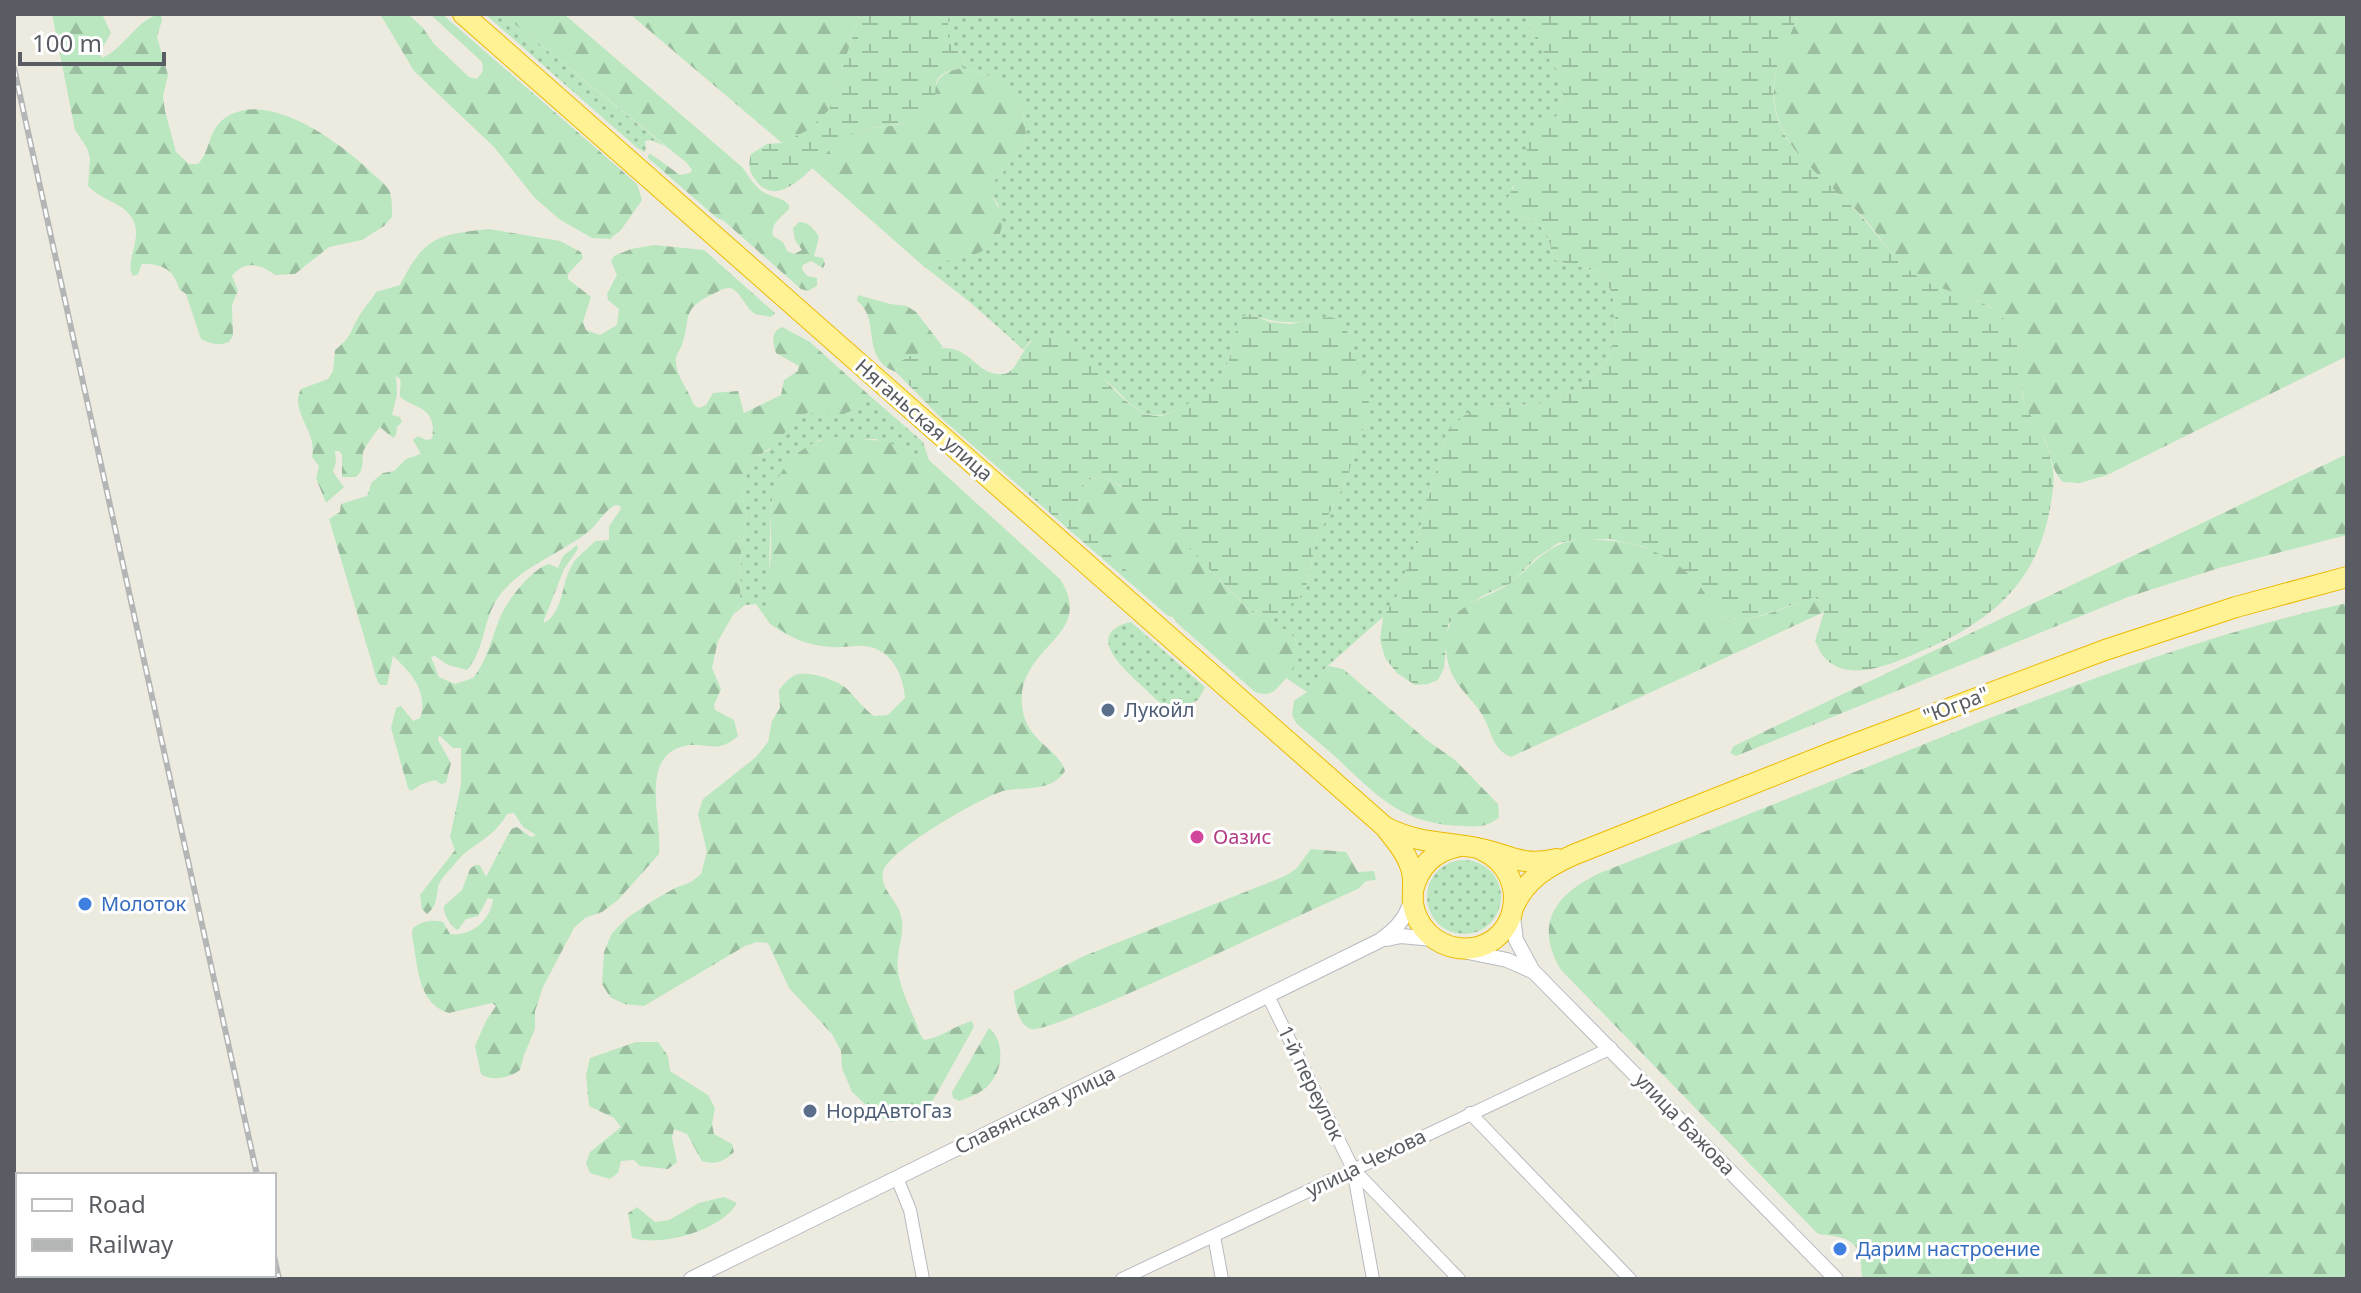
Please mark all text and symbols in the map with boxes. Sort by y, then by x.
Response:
scale bar [20,16,164,66]
text: 100 m [32,26,102,59]
street label: Няганьская улица [850,352,999,487]
street label: "Югра" [1919,680,1992,729]
place label: Лукойл [1124,696,1194,723]
marker: Лукойл [1099,701,1117,719]
place label: Оазис [1213,823,1272,850]
marker: Оазис [1188,828,1206,846]
place label: Молоток [101,890,186,917]
marker: Молоток [76,895,94,913]
street label: 1-й переулок [1272,1021,1351,1145]
street label: Славянская улица [950,1059,1120,1160]
street label: улица Бажова [1629,1066,1742,1181]
place label: НордАвтоГаз [826,1097,952,1124]
marker: НордАвтоГаз [801,1102,819,1120]
street label: улица Чехова [1301,1122,1430,1203]
legend [16,1173,276,1277]
text: Road [88,1187,146,1220]
text: Railway [88,1227,174,1260]
place label: Дарим настроение [1856,1235,2040,1262]
marker: Дарим настроение [1831,1240,1849,1258]

